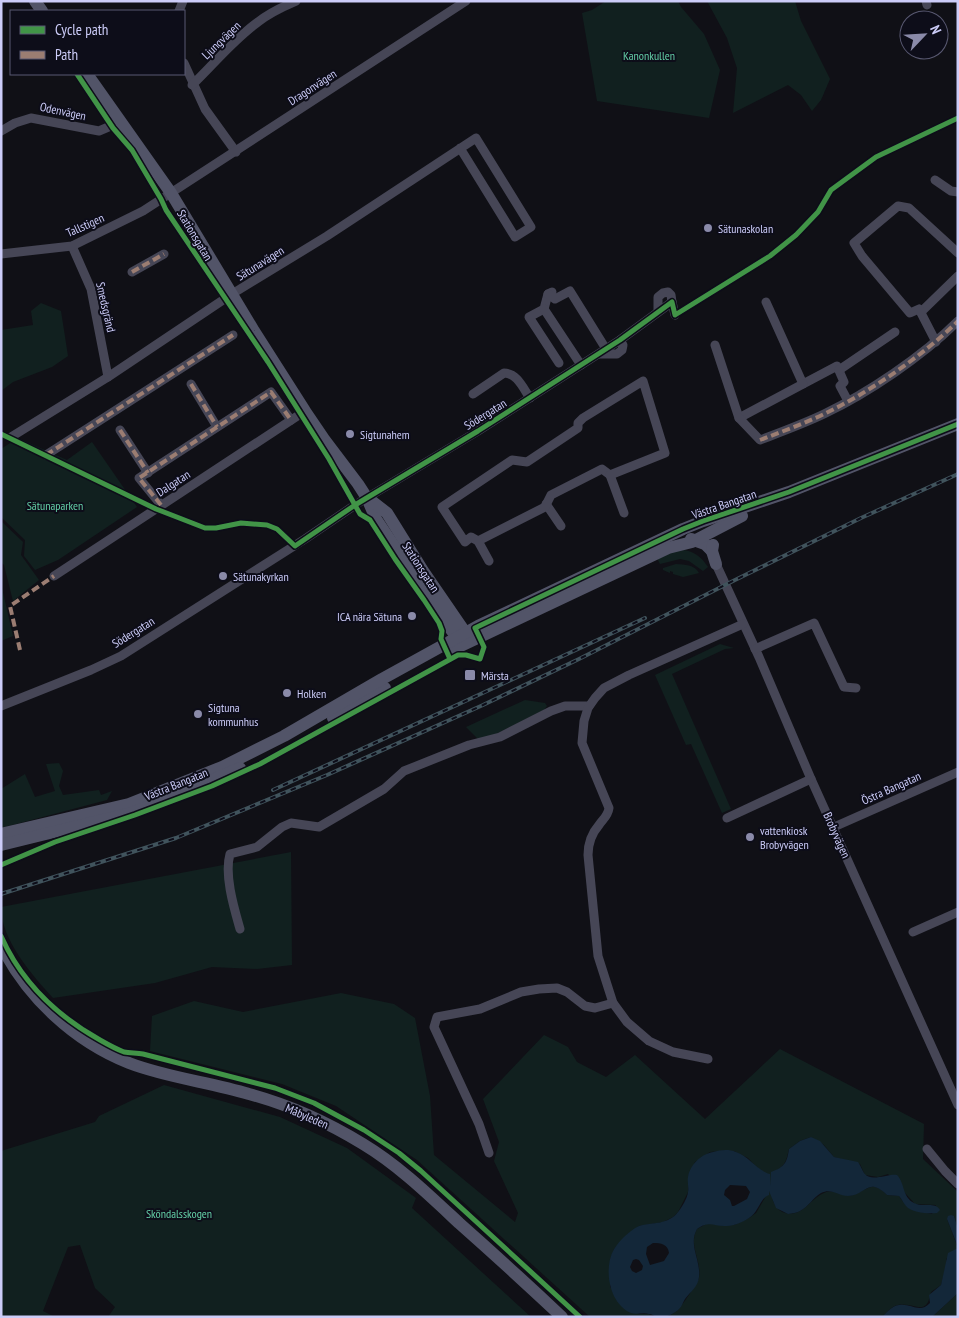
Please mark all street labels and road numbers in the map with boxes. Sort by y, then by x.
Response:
street label: Ljungvägen [198,18,244,62]
street label: Dragonvägen [285,66,339,108]
street label: Odenvägen [39,99,87,123]
street label: Stationsgatan [174,207,216,263]
street label: Tallstigen [64,210,106,240]
street label: Sätunavägen [233,242,287,284]
street label: Smedsgränd [93,281,119,333]
street label: Södergatan [461,395,509,433]
street label: Dalgatan [153,467,193,499]
street label: Västra Bangatan [689,486,758,522]
street label: Stationsgatan [399,539,443,595]
street label: Södergatan [109,613,157,651]
street label: Västra Bangatan [141,764,210,804]
street label: Östra Bangatan [859,768,923,808]
street label: Brobyvägen [820,810,854,860]
street label: Måbyleden [283,1100,331,1132]

